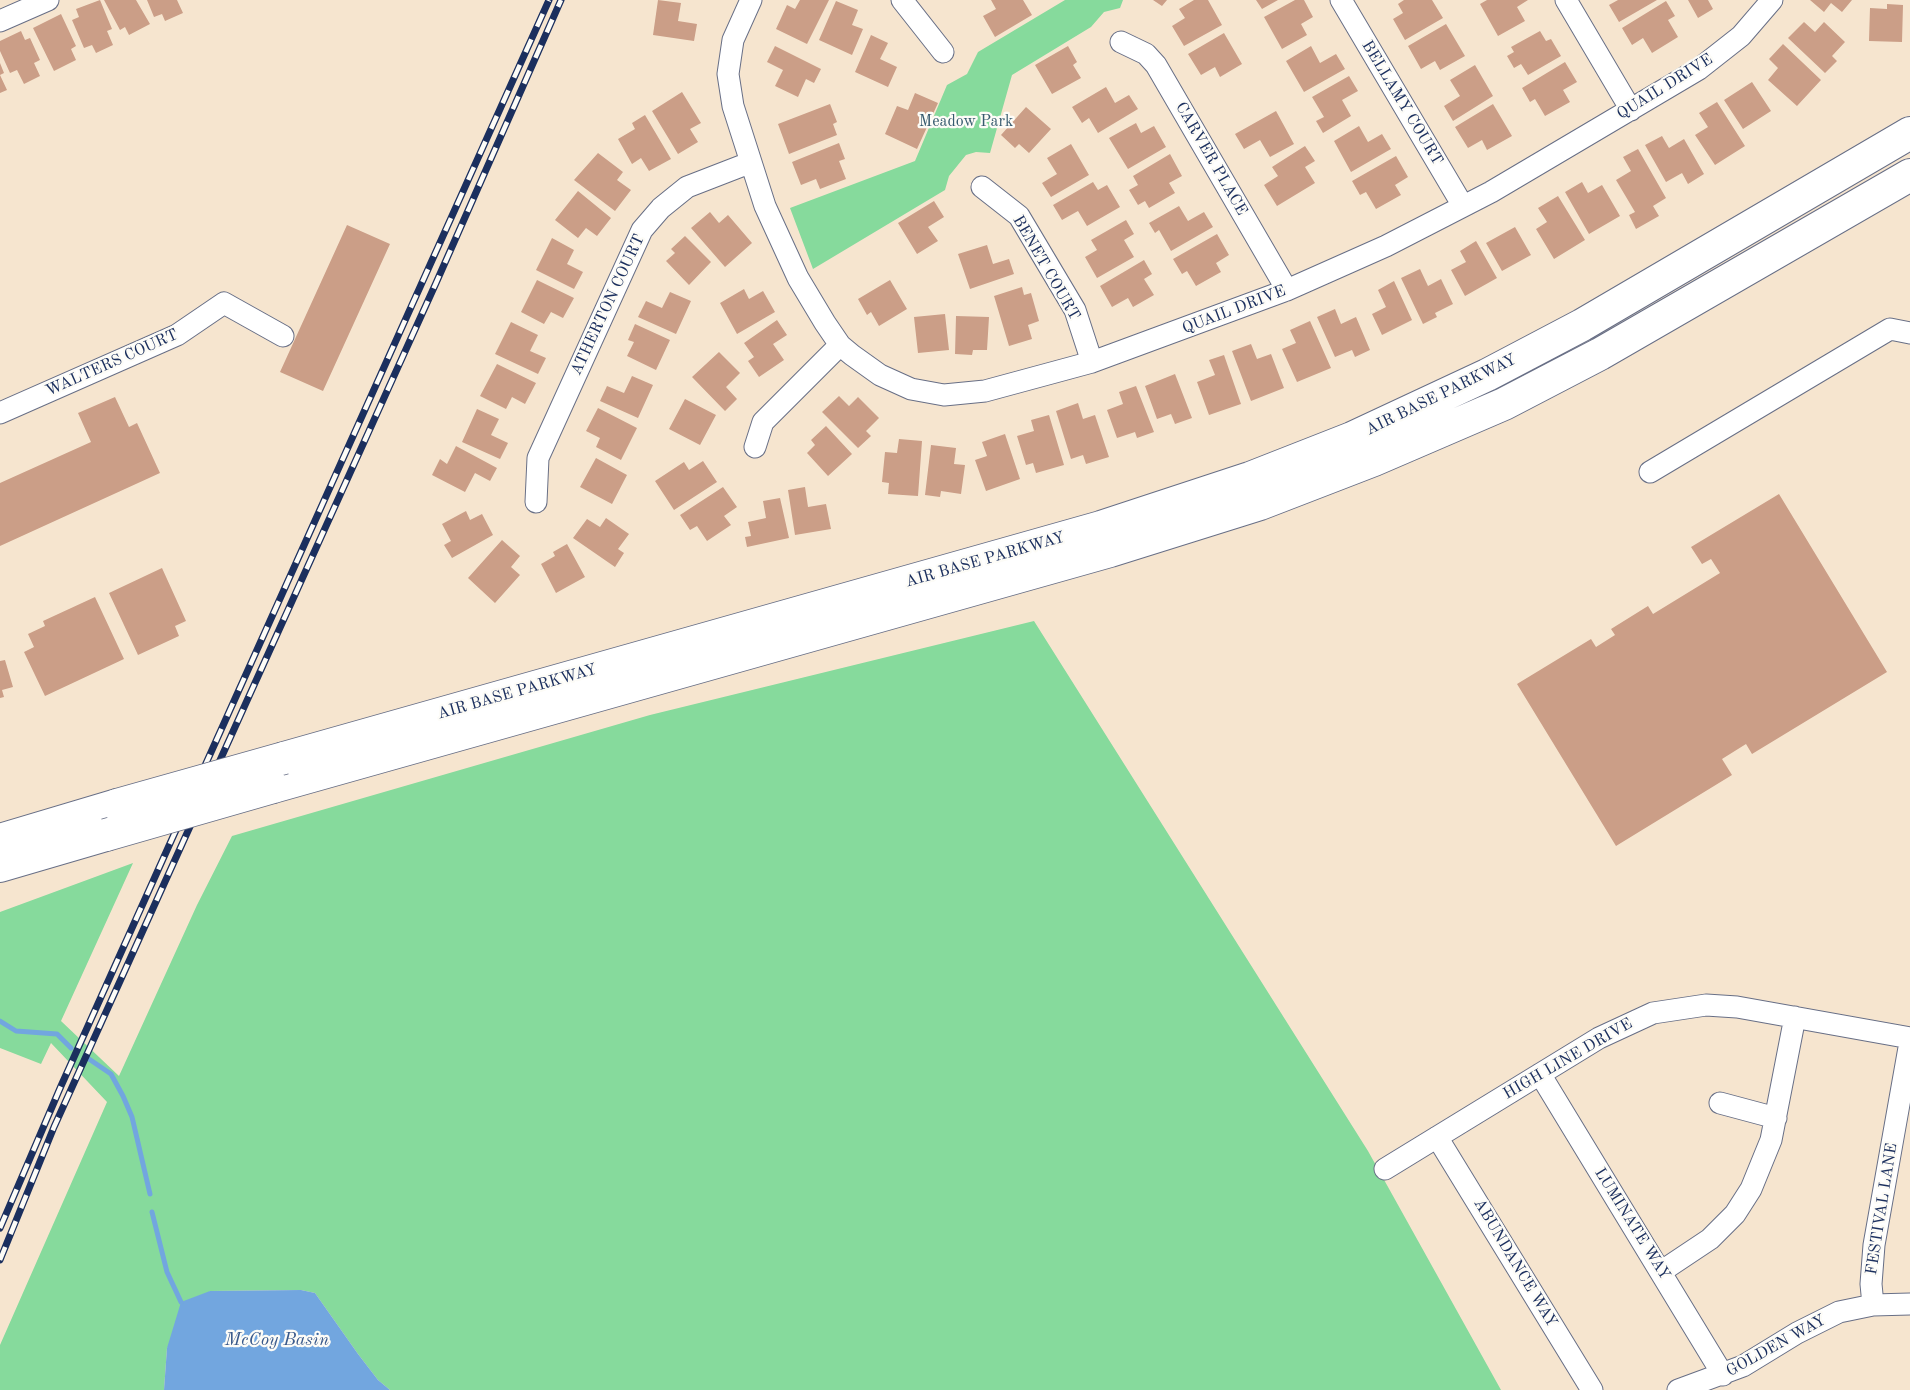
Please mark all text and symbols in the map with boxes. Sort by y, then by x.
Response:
street label: BELLAMY COURT [1357,37,1447,169]
street label: QUAIL DRIVE [1613,50,1717,124]
street label: CARVER PLACE [1171,99,1251,219]
park label: Meadow Park [919,112,1013,132]
street label: BENET COURT [1008,212,1084,324]
street label: ATHERTON COURT [567,231,649,379]
street label: QUAIL DRIVE [1179,281,1289,339]
street label: WALTERS COURT [43,325,181,401]
street label: AIR BASE PARKWAY [1363,350,1519,440]
street label: AIR BASE PARKWAY [903,528,1067,592]
street label: AIR BASE PARKWAY [435,660,599,724]
street label: HIGH LINE DRIVE [1500,1014,1636,1104]
street label: FESTIVAL LANE [1862,1142,1902,1276]
street label: LUMINATE WAY [1590,1165,1674,1283]
street label: ABUNDANCE WAY [1469,1195,1561,1331]
street label: GOLDEN WAY [1723,1311,1829,1381]
water label: McCoy Basin [225,1329,329,1351]

